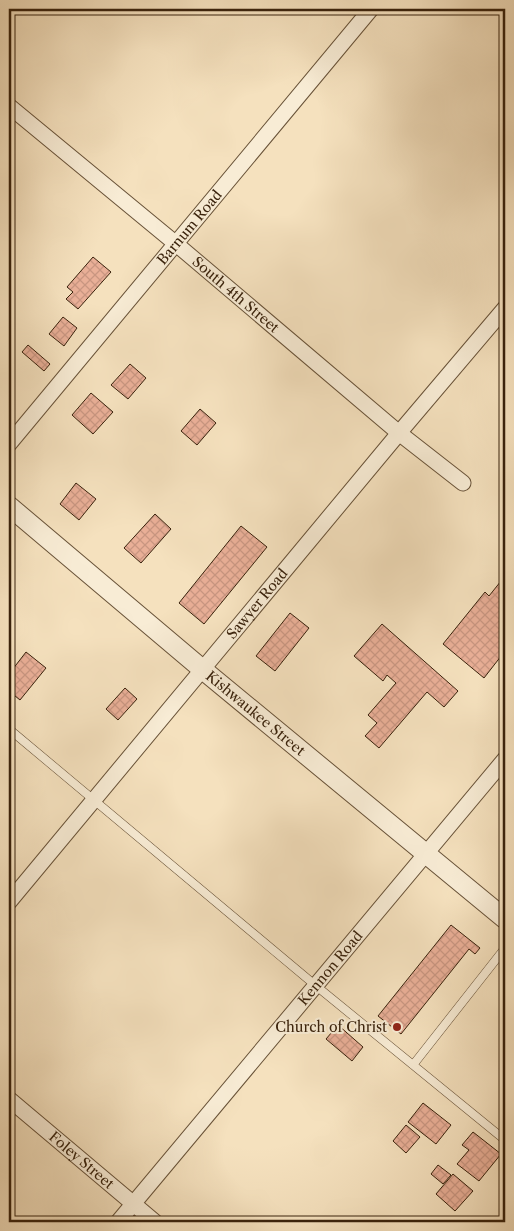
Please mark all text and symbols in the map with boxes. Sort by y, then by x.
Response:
street label: Barnum Road [153,186,226,268]
street label: South 4th Street [189,253,283,337]
street label: Sawyer Road [223,564,292,643]
street label: Kishwaukee Street [202,667,309,759]
street label: Kennon Road [294,927,367,1009]
place label: Church of Christ [275,1018,387,1036]
marker: Church of Christ [391,1021,403,1033]
street label: Foley Street [45,1128,118,1193]

